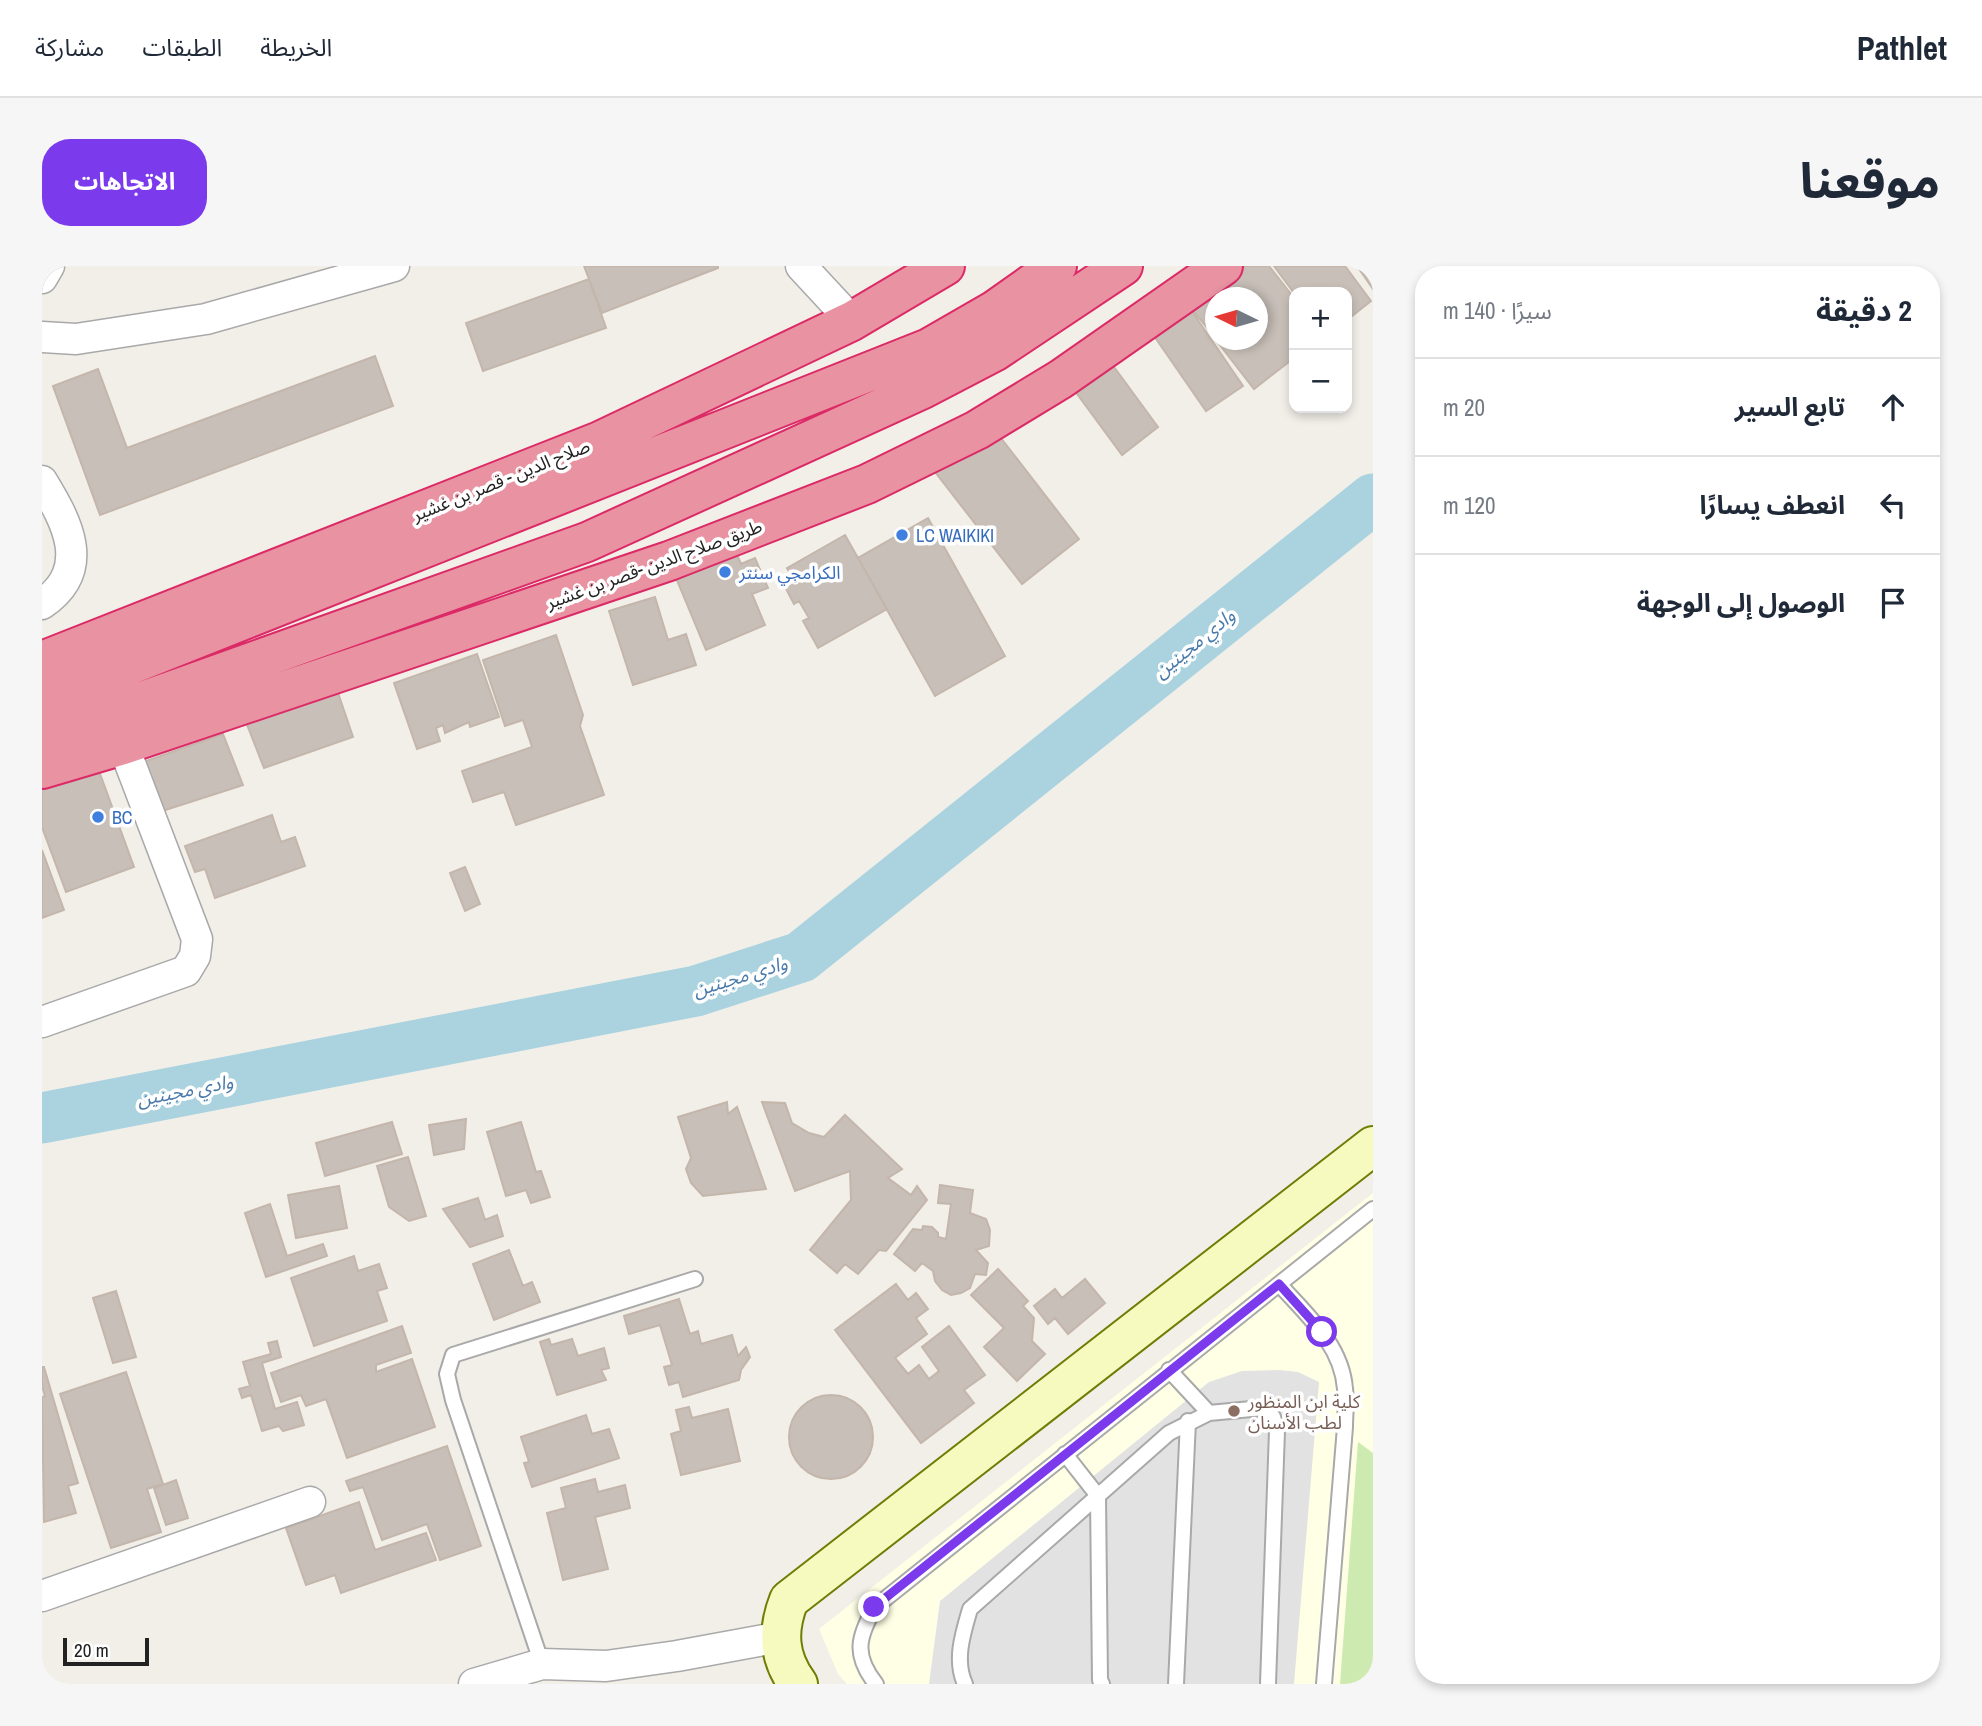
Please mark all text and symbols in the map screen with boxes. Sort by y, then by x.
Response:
text: Pathlet [1857,26,1947,70]
text: مشاركة [35,31,104,63]
text: الطبقات [142,31,222,63]
text: الخريطة [260,31,332,63]
button: الاتجاهات [42,139,207,226]
text: موقعنا [1800,147,1940,213]
north arrow [1205,287,1268,350]
map controls [1289,287,1352,413]
button: + [1289,287,1352,350]
text: 2 دقيقة [1816,290,1912,330]
text: سيرًا · 140 m [1443,295,1552,326]
button: − [1289,350,1352,413]
icon: ahead [1874,388,1912,426]
text: تابع السير [1735,389,1845,424]
text: 20 m [1443,392,1485,423]
street label: صلاح الدين - قصر بن غشير [408,433,594,528]
icon: left [1874,486,1912,524]
text: انعطف يسارًا [1699,487,1845,522]
text: 120 m [1443,490,1495,521]
street label: طريق صلاح الدين -قصر بن غشير [542,513,766,616]
place label: LC WAIKIKI [916,523,994,548]
marker: LC WAIKIKI [894,527,910,543]
place label: الكرامجي سنتر [738,560,840,586]
marker: الكرامجي سنتر [717,564,733,580]
icon: arrive [1874,584,1912,622]
text: الوصول إلى الوجهة [1637,585,1845,620]
water label: وادي مجينين [1148,602,1242,686]
place label: BC [112,805,133,830]
marker: BC [90,809,106,825]
water label: وادي مجينين [690,949,792,1005]
water label: وادي مجينين [135,1068,236,1114]
route start [1306,1316,1337,1347]
place label: كلية ابن المنظور لطب الأسنان [1247,1389,1361,1435]
marker: كلية ابن المنظور لطب الأسنان [1226,1403,1242,1419]
route end [858,1591,889,1622]
scale bar [63,1635,149,1667]
text: 20 m [74,1637,109,1663]

